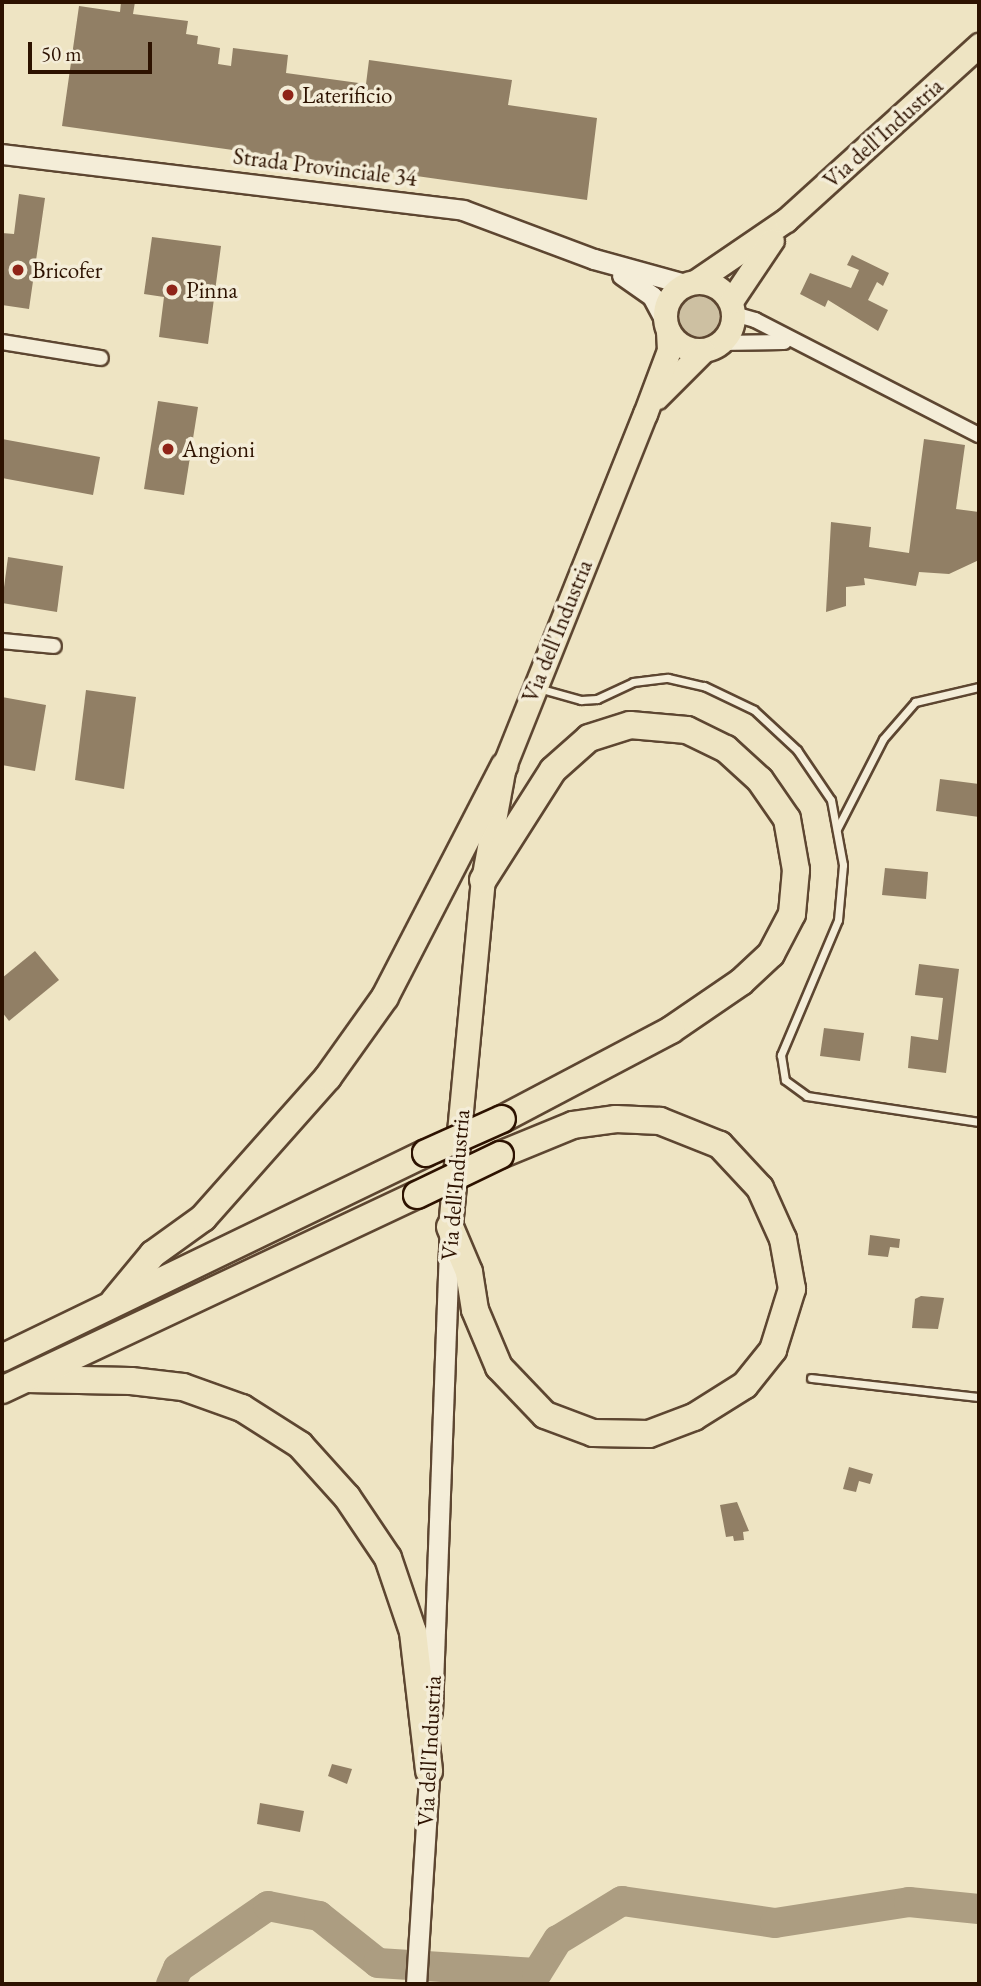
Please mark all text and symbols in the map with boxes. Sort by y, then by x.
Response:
scale bar [32,28,156,72]
text: 50 m [41,40,82,67]
street label: Via dell'Industria [817,72,949,194]
place label: Laterificio [302,81,392,109]
marker: Laterificio [280,87,296,103]
street label: Strada Provinciale 34 [232,142,418,192]
place label: Bricofer [32,256,102,284]
marker: Bricofer [10,262,26,278]
place label: Pinna [186,276,238,304]
marker: Pinna [164,282,180,298]
place label: Angioni [182,435,255,463]
marker: Angioni [160,441,176,457]
street label: Via dell'Industria [516,556,598,706]
street label: Via dell'Industria [435,1108,475,1262]
street label: Via dell'Industria [411,1675,447,1827]

